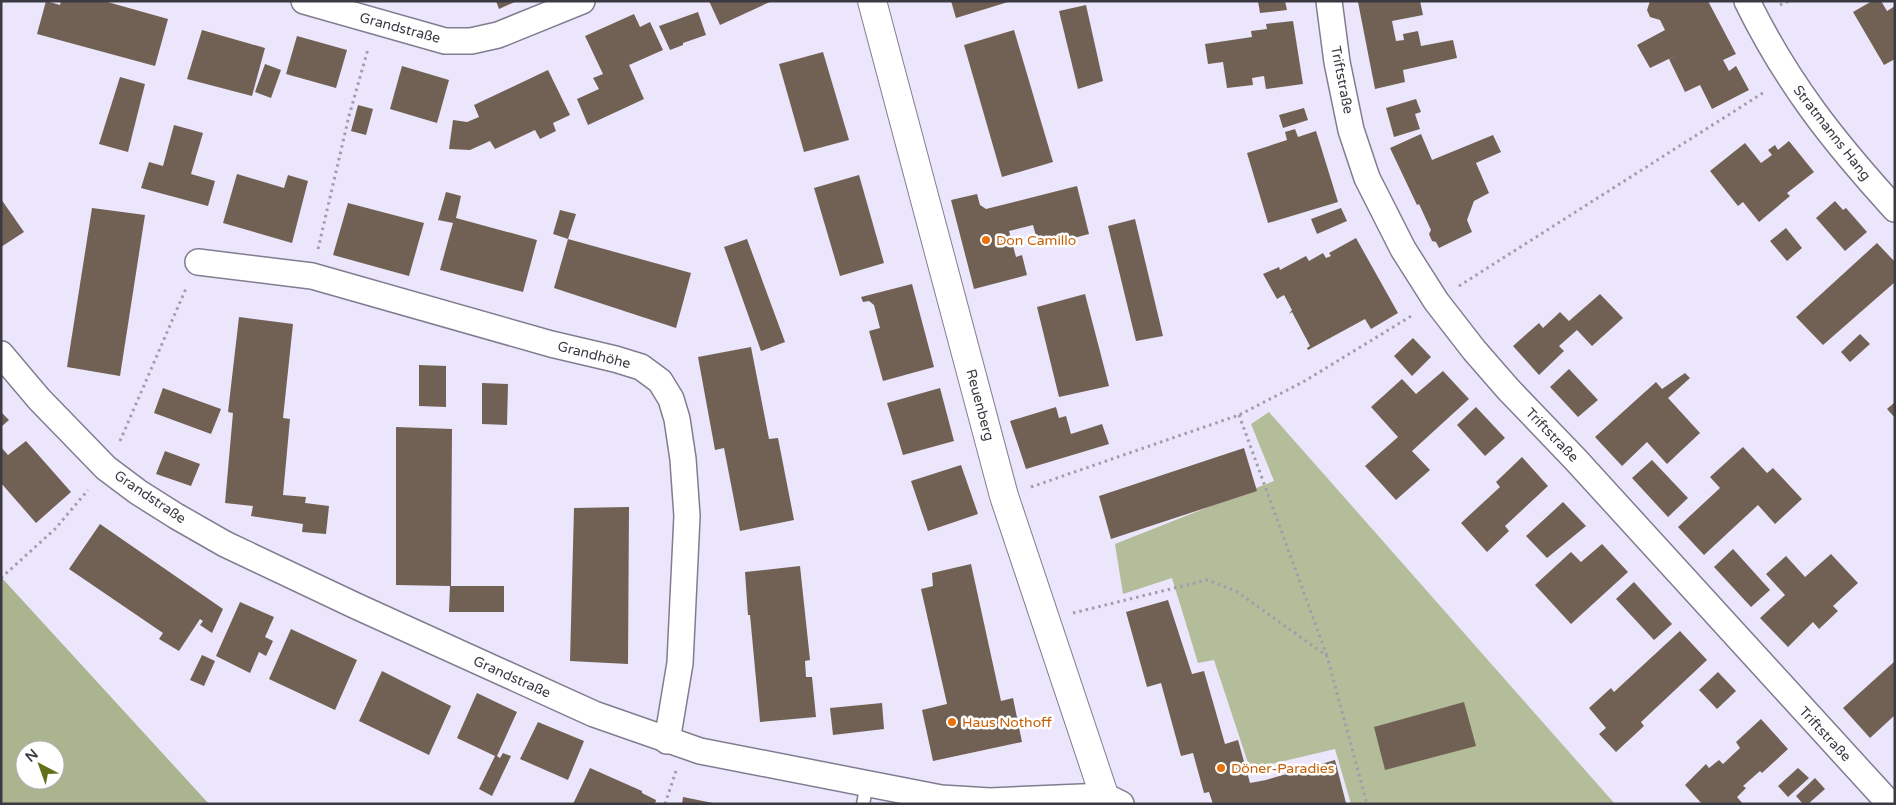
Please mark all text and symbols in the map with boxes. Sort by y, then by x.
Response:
street label: Grandstraße [358,9,442,47]
street label: Triftstraße [1327,45,1357,115]
street label: Stratmanns Hang [1790,82,1874,184]
place label: Don Camillo [996,232,1076,249]
marker: Don Camillo [980,234,992,246]
street label: Grandhöhe [556,338,632,372]
street label: Reuenberg [962,367,998,443]
street label: Triftstraße [1522,404,1582,466]
street label: Grandstraße [111,467,189,527]
street label: Grandstraße [471,652,553,702]
street label: Triftstraße [1795,703,1855,765]
place label: Haus Nothoff [962,714,1052,731]
marker: Haus Nothoff [946,716,958,728]
north arrow [15,740,65,790]
text: N [22,745,42,766]
place label: Döner-Paradies [1231,760,1335,777]
marker: Döner-Paradies [1215,762,1227,774]

